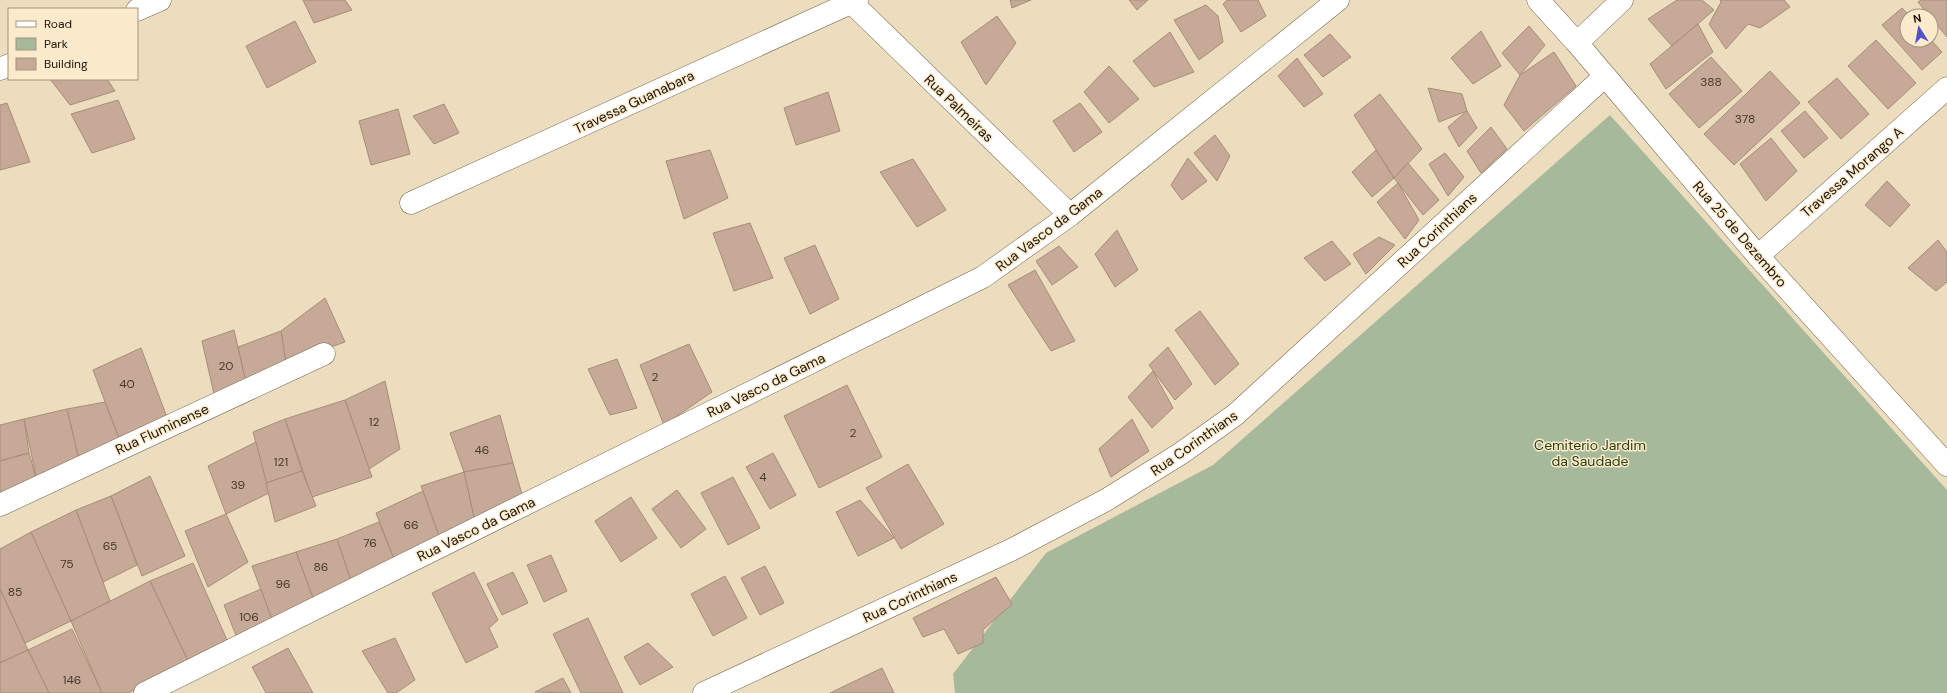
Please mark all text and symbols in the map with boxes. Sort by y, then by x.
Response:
legend [8,8,138,80]
north arrow [1899,8,1939,48]
text: N [1912,11,1922,26]
text: Road [44,16,72,32]
text: Park [44,36,68,52]
text: Building [44,56,88,72]
street label: Travessa Guanabara [571,66,697,138]
street label: Rua Palmeiras [920,70,998,146]
house number: 388 [1700,74,1722,90]
house number: 378 [1735,111,1755,127]
street label: Travessa Morango A [1797,123,1907,221]
street label: Rua 25 de Dezembro [1689,177,1791,291]
street label: Rua Vasco da Gama [992,183,1106,275]
street label: Rua Corinthians [1394,189,1480,271]
street label: Rua Vasco da Gama [704,349,828,421]
house number: 20 [218,358,234,374]
house number: 2 [652,369,659,385]
house number: 40 [119,376,135,392]
street label: Rua Fluminense [112,399,212,459]
street label: Rua Corinthians [1147,406,1241,480]
house number: 12 [369,414,379,430]
house number: 2 [850,425,857,441]
park label: Cemiterio Jardim da Saudade [1534,436,1646,470]
house number: 46 [475,442,489,458]
house number: 121 [274,454,288,470]
house number: 4 [759,469,767,485]
house number: 39 [231,477,245,493]
street label: Rua Vasco da Gama [414,493,538,565]
house number: 66 [403,517,419,533]
house number: 76 [363,535,377,551]
house number: 65 [103,538,117,554]
house number: 75 [60,556,74,572]
house number: 86 [314,559,328,575]
street label: Rua Corinthians [860,567,960,627]
house number: 96 [275,576,291,592]
house number: 85 [8,584,22,600]
house number: 106 [239,609,259,625]
house number: 146 [63,672,81,688]

